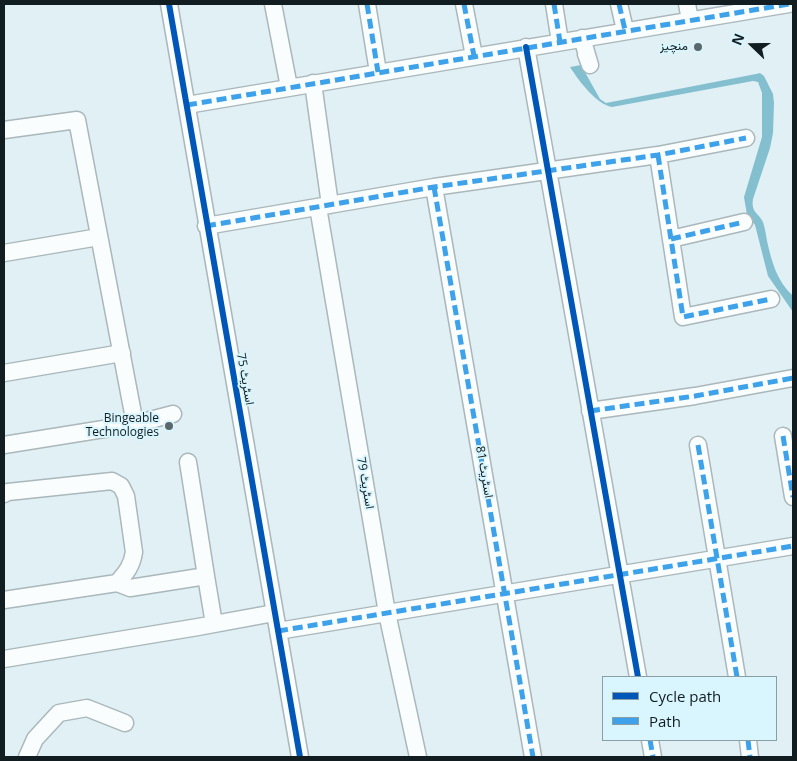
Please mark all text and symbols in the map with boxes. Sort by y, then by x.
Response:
north arrow [727,20,777,70]
text: N [727,30,749,48]
place label: منچیز [660,40,688,54]
marker: منچیز [692,41,704,53]
street label: اسٹریٹ 75 [233,352,257,406]
place label: Bingeable Technologies [86,412,159,440]
marker: Bingeable Technologies [163,420,175,432]
street label: اسٹریٹ 81 [472,445,496,499]
street label: اسٹریٹ 79 [353,456,377,510]
legend [602,676,777,741]
text: Cycle path [649,686,721,706]
text: Path [649,711,681,731]

